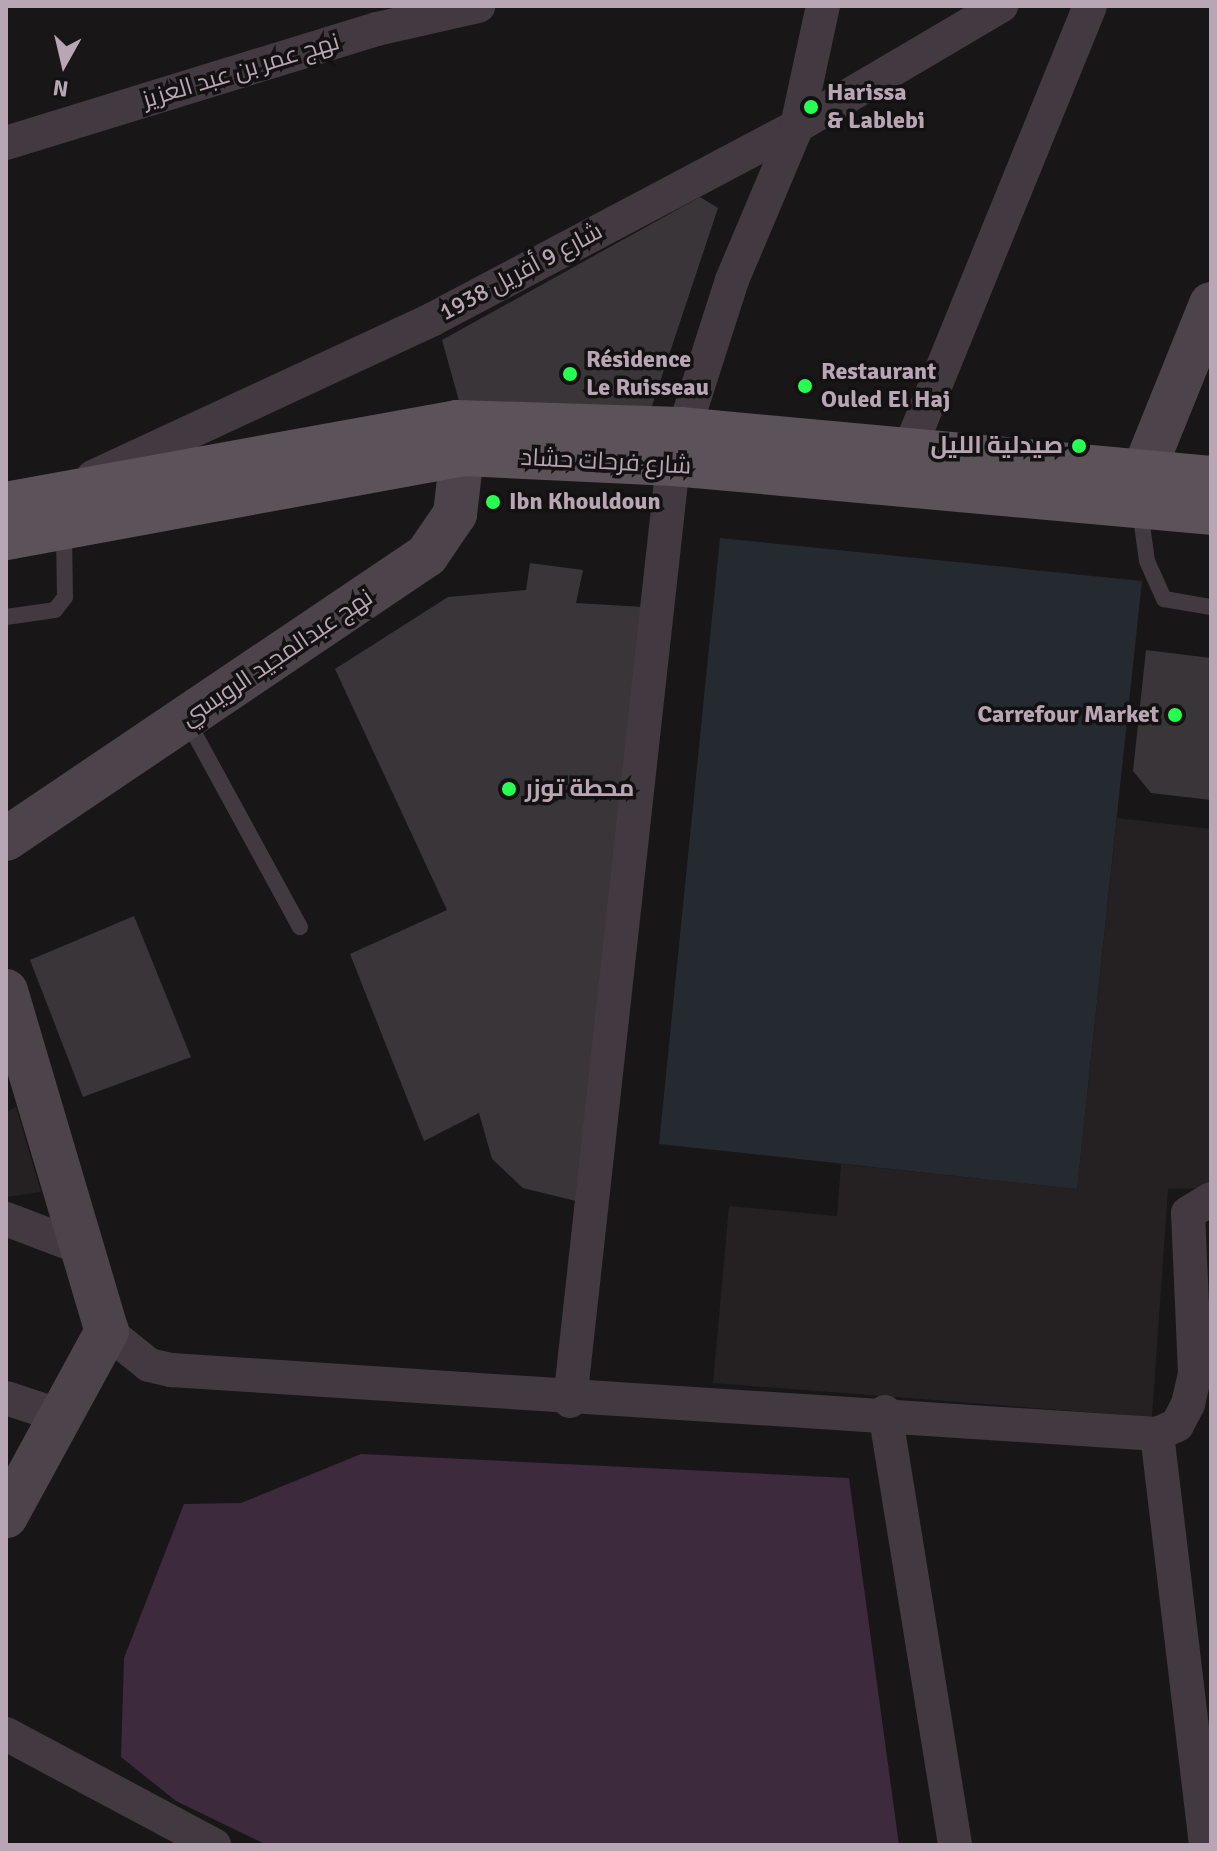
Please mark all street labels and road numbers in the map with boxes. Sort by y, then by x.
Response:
street label: نهج عمر بن عبد العزيز [139,27,343,115]
street label: شارع 9 أفريل 1938 [435,217,607,327]
street label: شارع فرحات حشاد [520,443,692,481]
street label: نهج عبدالمجيد الرويسي [176,583,378,733]

